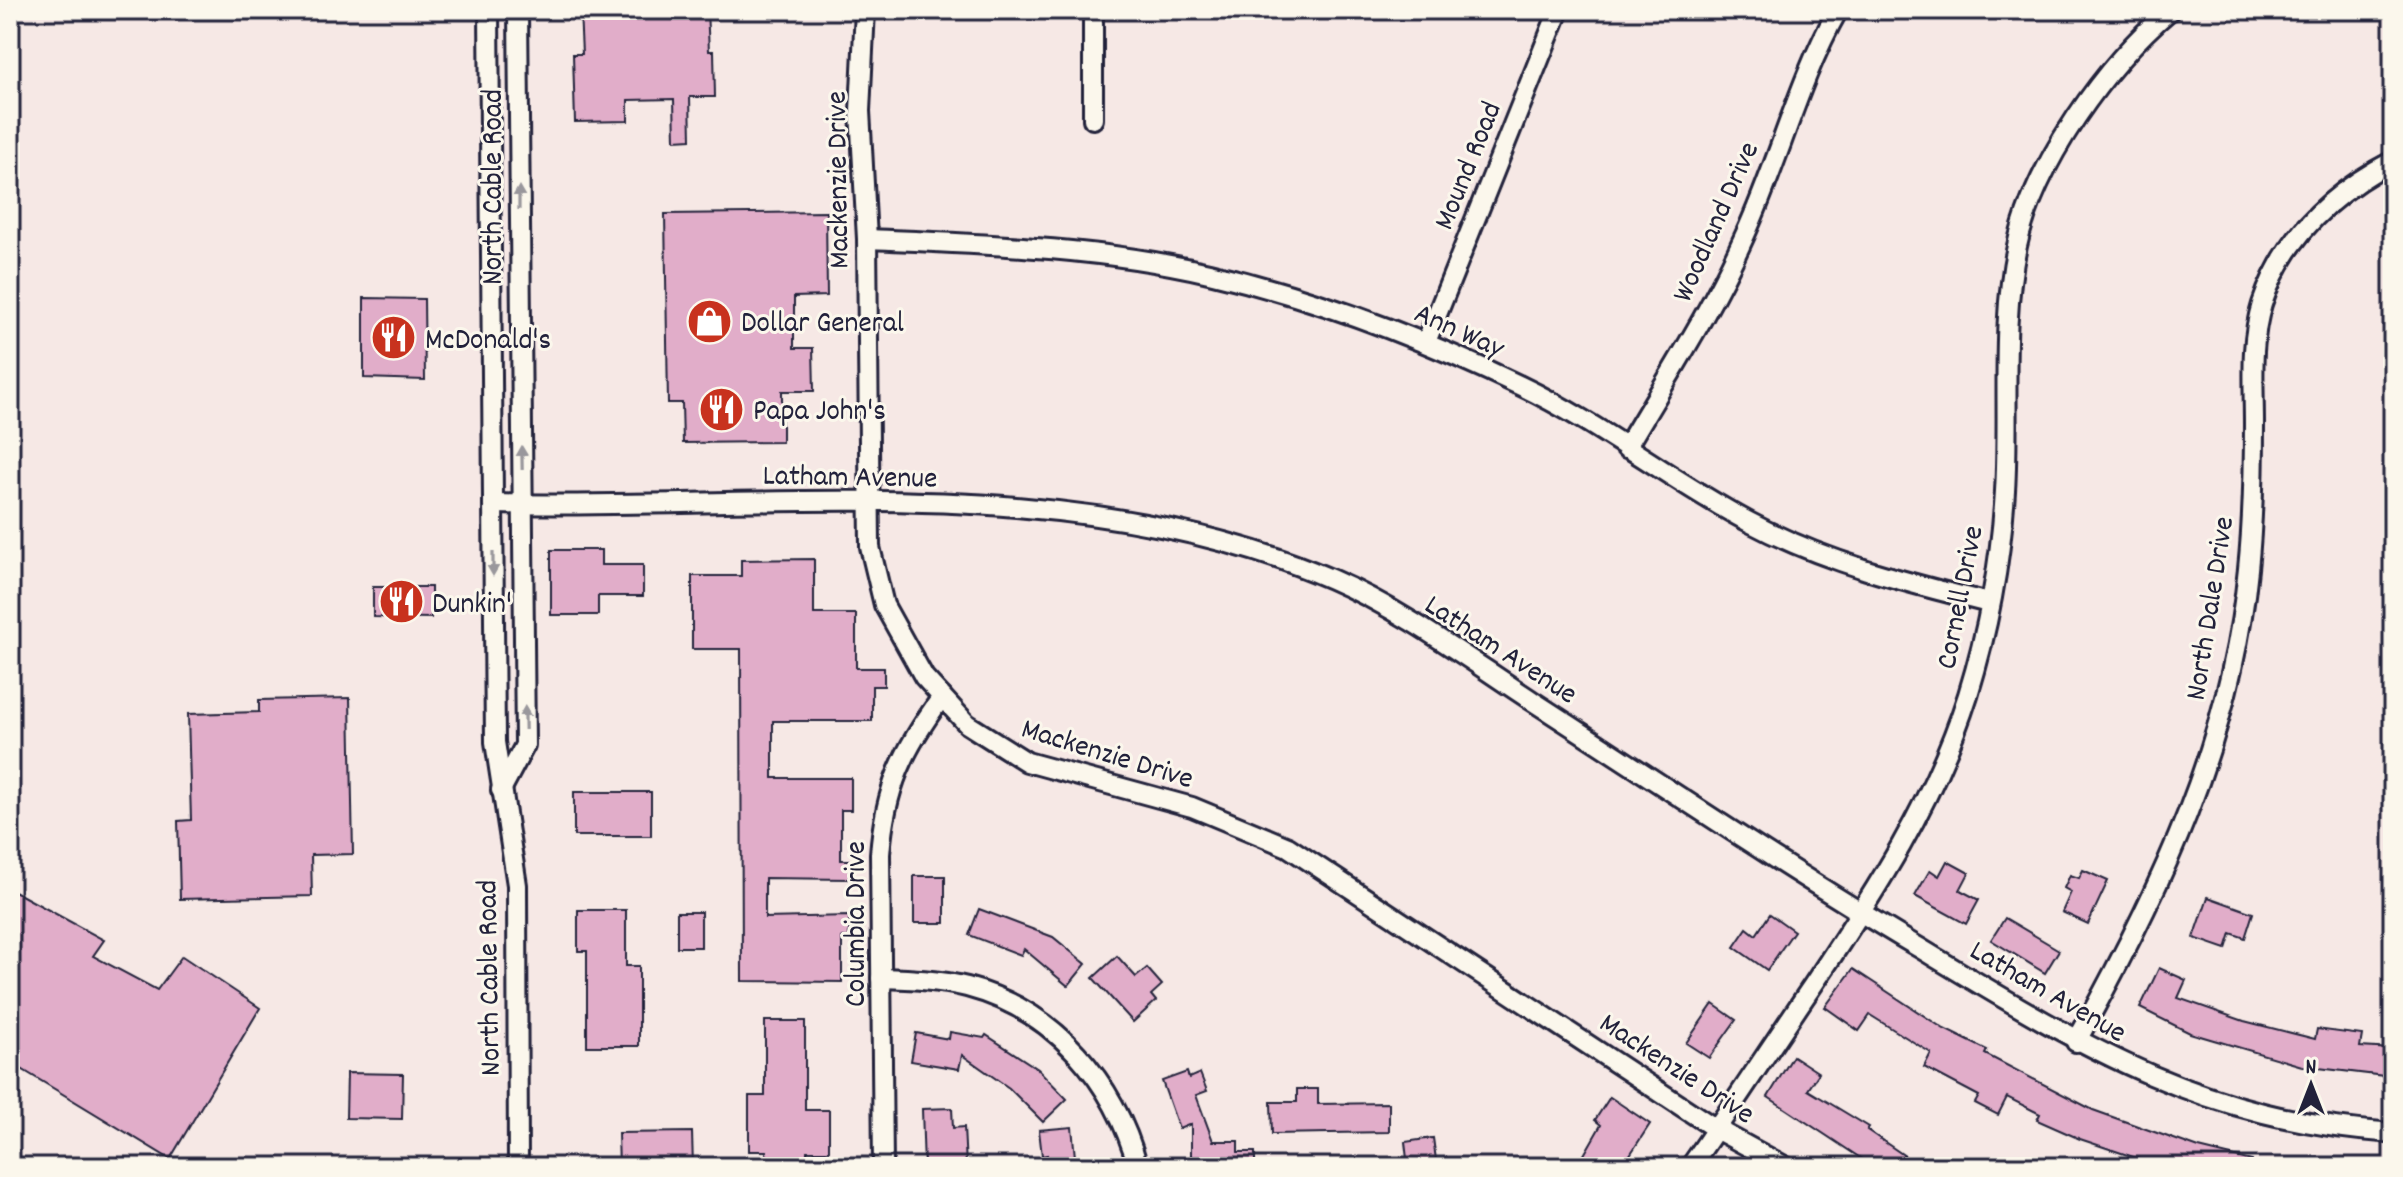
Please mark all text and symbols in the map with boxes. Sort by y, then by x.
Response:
street label: North Cable Road [474,89,517,285]
street label: Mackenzie Drive [817,91,864,269]
street label: Mound Road [1425,96,1515,237]
street label: Woodland Drive [1664,136,1773,310]
one-way arrow [513,185,525,210]
street label: Ann Way [1406,294,1511,372]
shop icon: Dollar General [686,297,734,345]
place label: Dollar General [741,304,904,347]
restaurant icon: McDonald's [370,314,418,362]
place label: McDonald's [425,321,551,364]
restaurant icon: Papa John's [698,385,746,433]
place label: Papa John's [753,392,886,435]
one-way arrow [515,445,528,470]
street label: Latham Avenue [762,456,938,503]
street label: North Dale Drive [2177,514,2248,704]
street label: Cornell Drive [1927,522,1997,673]
one-way arrow [487,552,499,577]
restaurant icon: Dunkin' [377,578,425,626]
place label: Dunkin' [432,585,512,628]
street label: Latham Avenue [1415,586,1585,717]
one-way arrow [518,705,531,730]
street label: Mackenzie Drive [1015,710,1198,803]
street label: Columbia Drive [837,841,880,1007]
street label: North Cable Road [468,879,515,1076]
street label: Latham Avenue [1960,932,2133,1056]
street label: Mackenzie Drive [1589,1004,1762,1137]
north arrow [2271,1045,2351,1125]
text: N [2306,1053,2317,1084]

